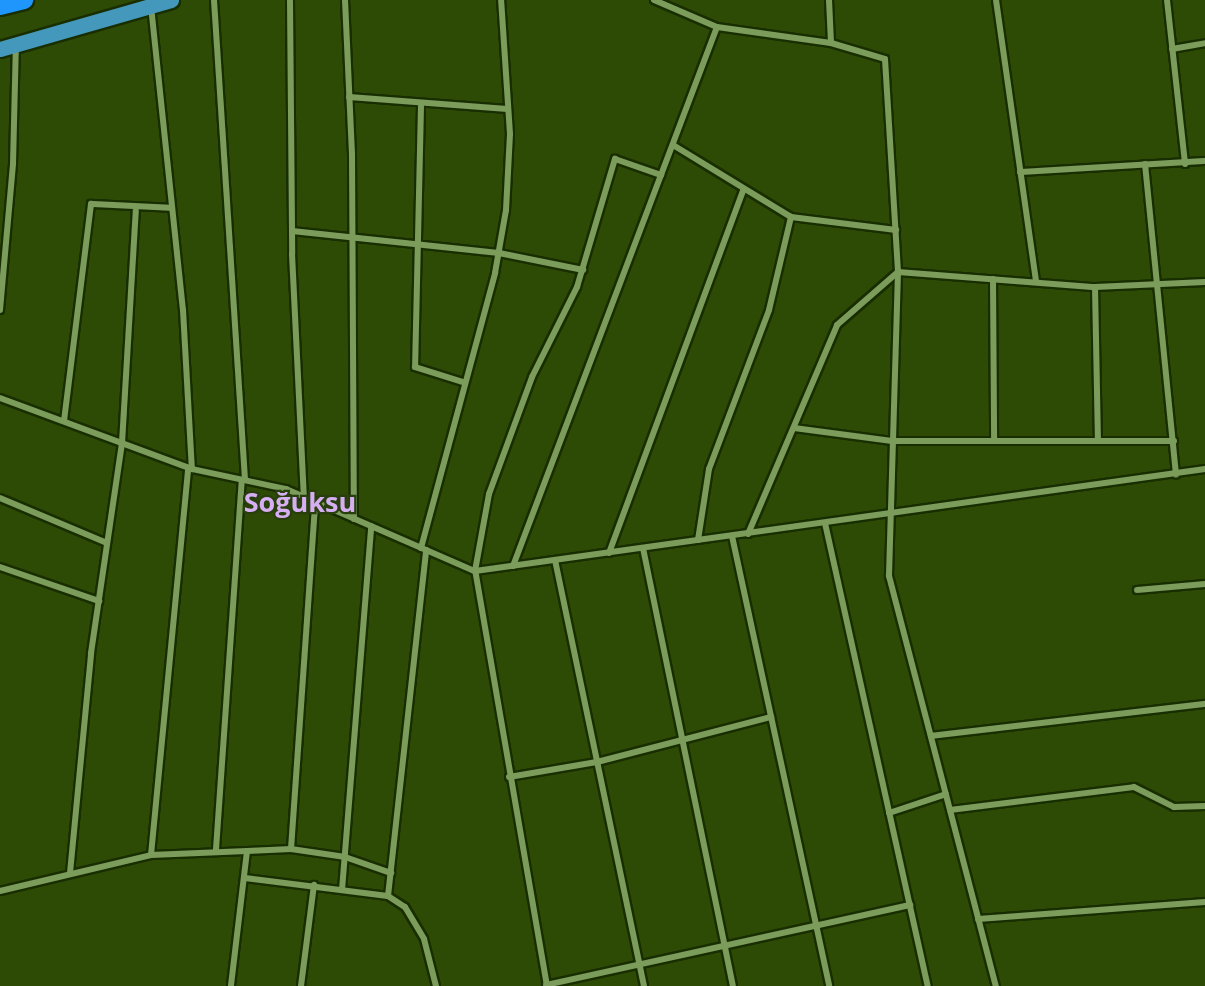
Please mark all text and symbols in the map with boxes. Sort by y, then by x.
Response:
district label: Soğuksu [244,486,356,518]

